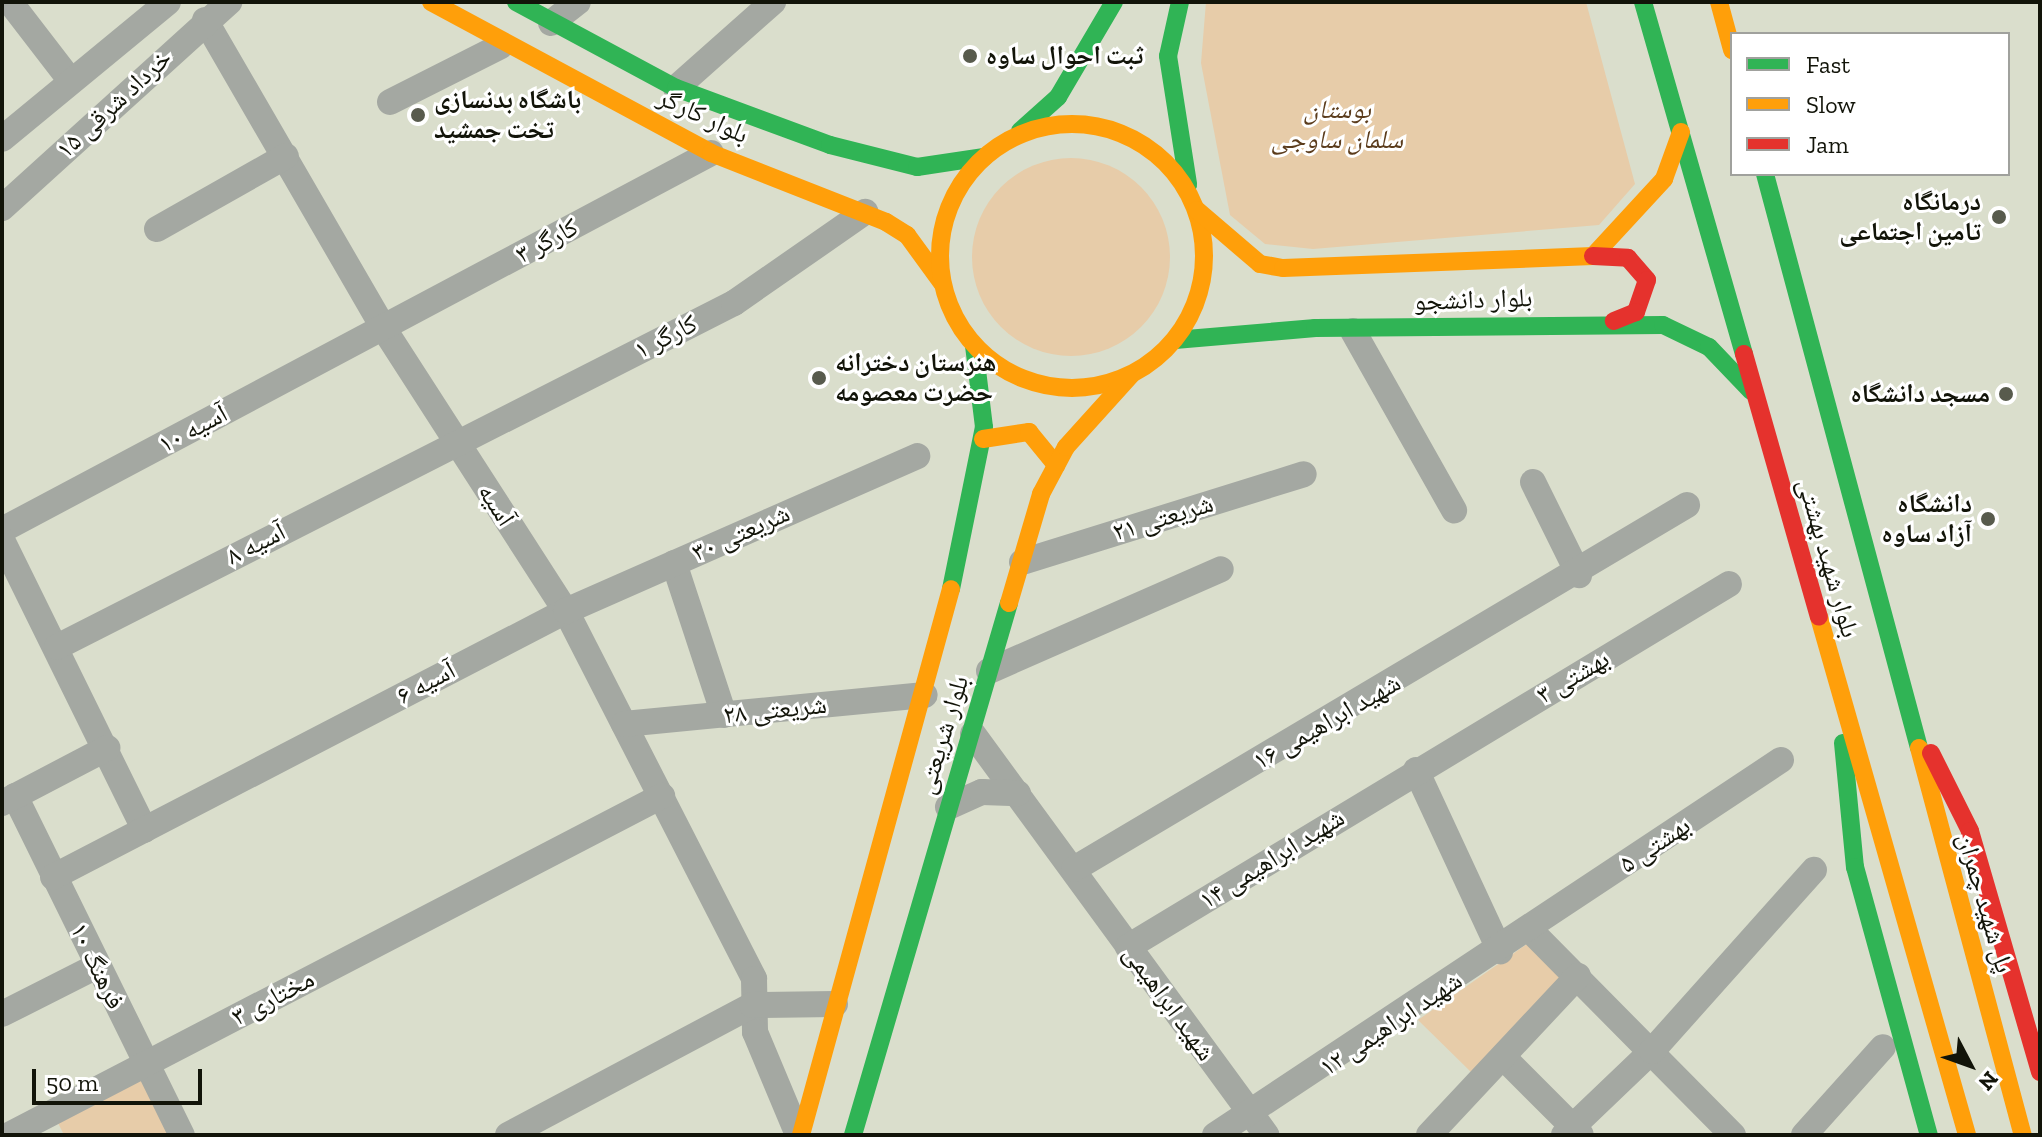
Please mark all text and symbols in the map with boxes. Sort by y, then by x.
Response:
legend [1730,32,2010,176]
place label: ثبت احوال ساوه [986,40,1143,72]
street label: ۱۵ خرداد شرقی [50,43,178,165]
marker: ثبت احوال ساوه [961,47,979,65]
text: Fast [1806,50,1850,79]
street label: بلوار کارگر [653,81,753,151]
place label: باشگاه بدنسازی تخت جمشید [434,84,581,146]
text: Slow [1806,90,1856,119]
park label: بوستان سلمان ساوجی [1271,94,1403,156]
marker: باشگاه بدنسازی تخت جمشید [409,106,427,124]
text: Jam [1806,130,1849,159]
place label: درمانگاه تامین اجتماعی [1839,186,1981,248]
marker: درمانگاه تامین اجتماعی [1988,206,2010,228]
street label: کارگر ۳ [510,212,584,270]
street label: بلوار دانشجو [1413,282,1533,318]
street label: کارگر ۱ [629,308,703,366]
place label: هنرستان دخترانه حضرت معصومه [835,347,996,408]
marker: هنرستان دخترانه حضرت معصومه [810,369,828,387]
place label: مسجد دانشگاه [1850,378,1990,410]
marker: مسجد دانشگاه [1997,385,2015,403]
street label: آسیه ۱۰ [153,398,233,460]
street label: بلوار شهید بهشتی [1790,475,1866,641]
street label: آسیه [471,478,521,532]
street label: شریعتی ۲۱ [1109,488,1217,548]
place label: دانشگاه آزاد ساوه [1882,488,1972,550]
street label: شریعتی ۳۰ [687,498,795,568]
marker: دانشگاه آزاد ساوه [1979,510,1997,528]
street label: آسیه ۸ [221,516,291,572]
street label: بهشتی ۳ [1531,643,1615,711]
street label: آسیه ۶ [391,655,461,711]
street label: شهید ابراهیمی ۱۶ [1248,667,1406,777]
street label: بلوار شریعتی [910,672,976,798]
street label: شریعتی ۲۸ [722,689,828,731]
street label: شهید ابراهیمی ۱۴ [1194,802,1350,916]
street label: بهشتی ۵ [1613,810,1697,880]
street label: پل شهید چمران [1950,829,2020,977]
street label: فرهنگ ۱۰ [63,918,131,1014]
street label: شهید ابراهیمی [1116,939,1222,1067]
street label: مختاری ۳ [226,963,320,1033]
street label: شهید ابراهیمی ۱۲ [1314,965,1468,1083]
north arrow [1930,1025,2010,1105]
scale bar [36,1053,206,1103]
text: N [1973,1066,2004,1096]
text: 50 m [46,1068,98,1097]

